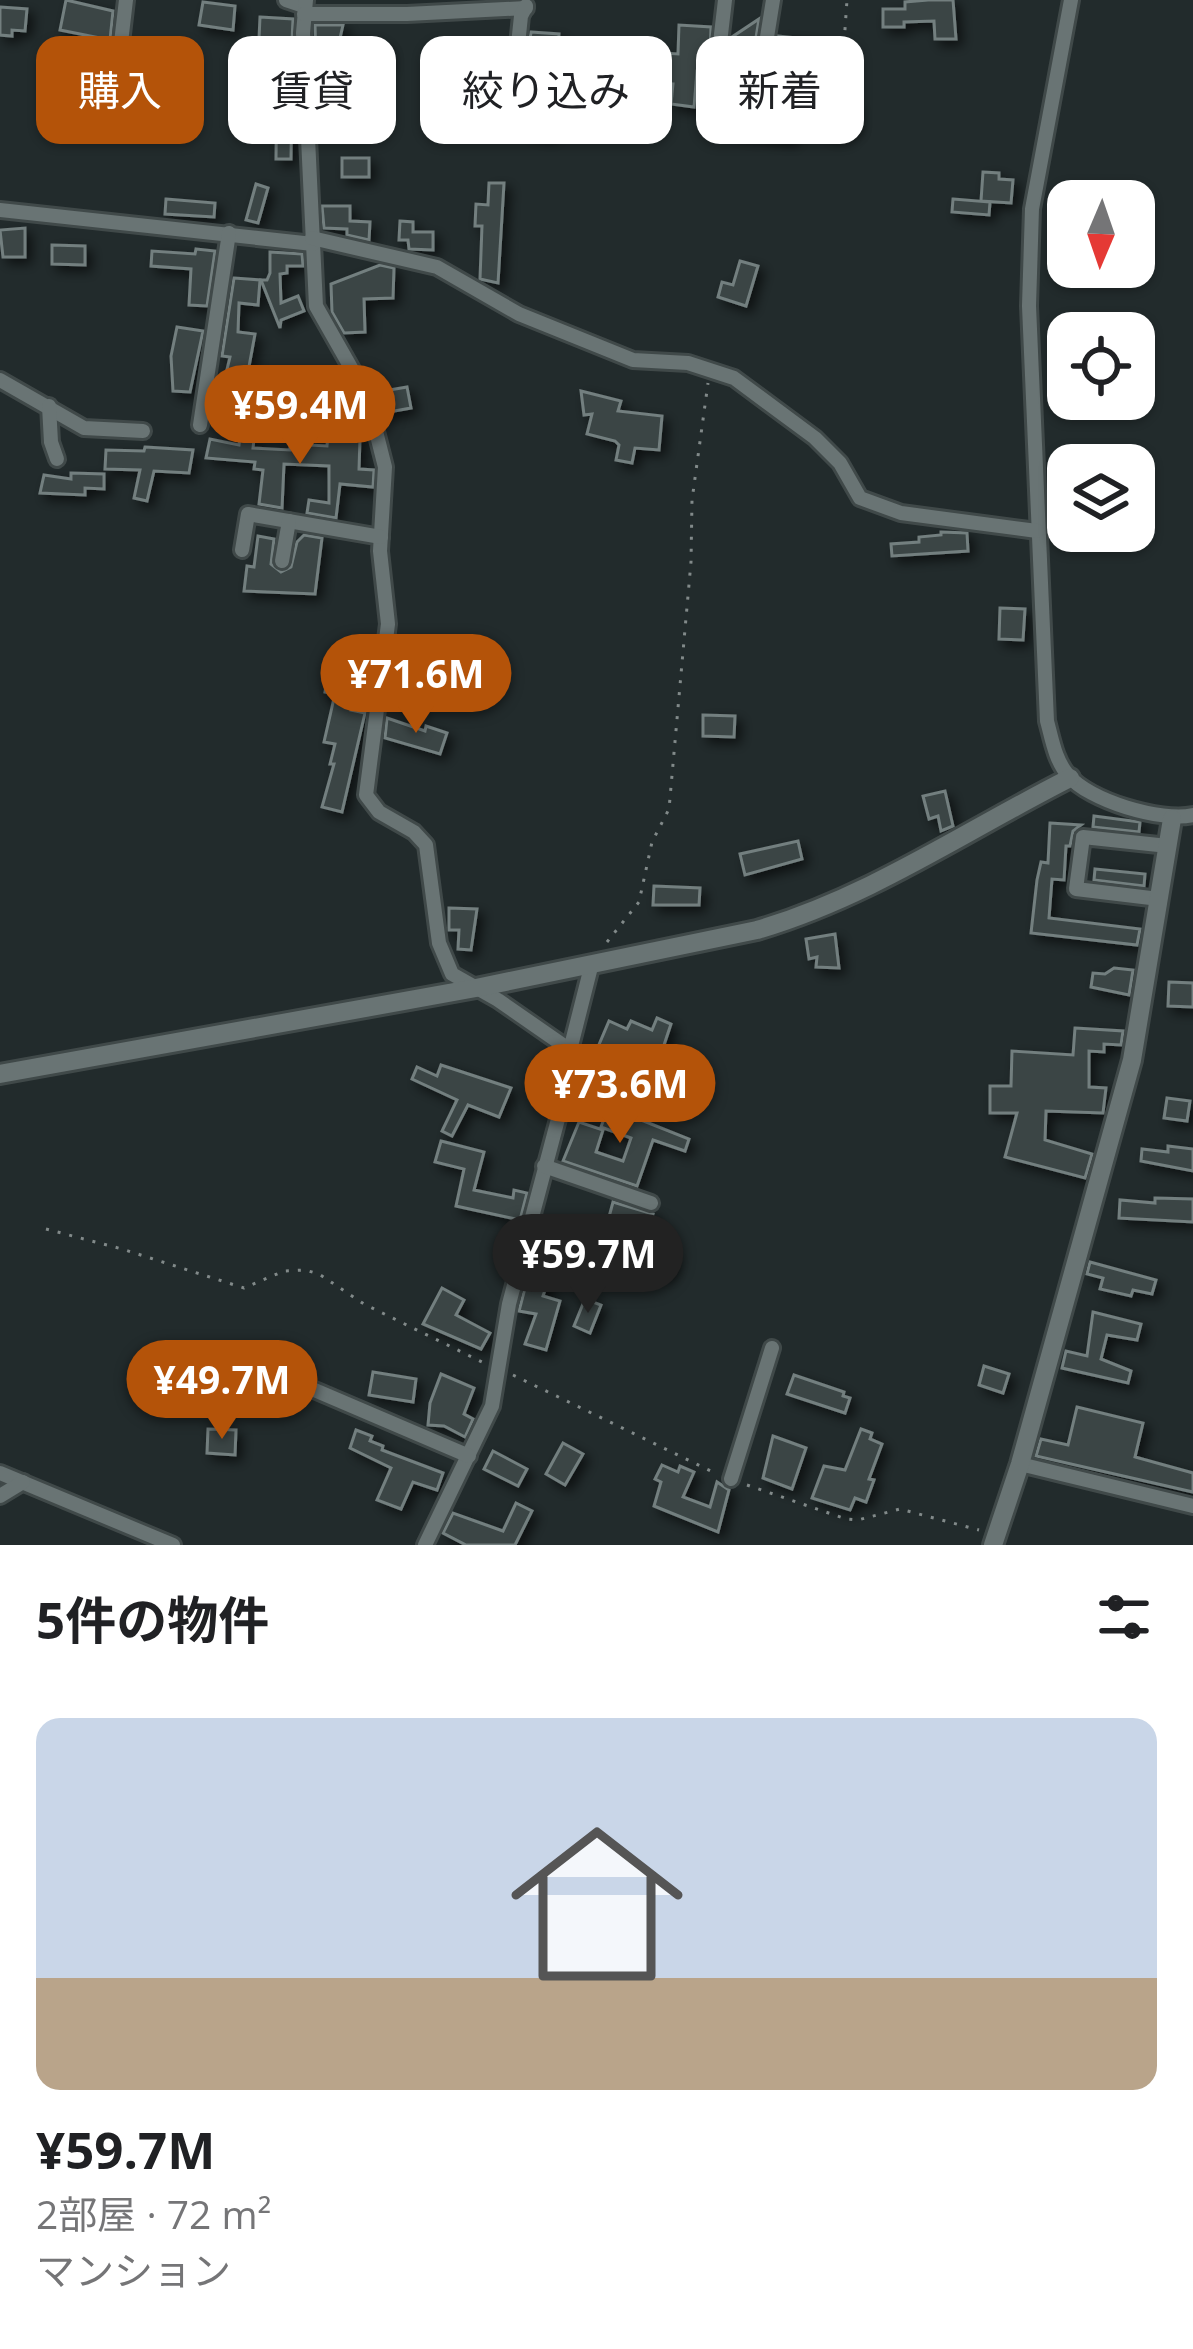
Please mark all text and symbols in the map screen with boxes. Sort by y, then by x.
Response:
chip: 購入 [36,36,204,144]
chip: 賃貸 [228,36,396,144]
chip: 絞り込み [420,36,672,144]
chip: 新着 [696,36,864,144]
north arrow [1047,180,1155,288]
map controls [1047,180,1155,552]
button: locate [1047,312,1155,420]
pin: ¥59.4M [202,365,398,467]
text: ¥59.4M [231,377,369,430]
button: layers [1047,444,1155,552]
pin: ¥71.6M [318,634,514,736]
text: ¥71.6M [347,646,485,699]
pin: ¥73.6M [522,1044,718,1146]
text: ¥73.6M [551,1056,689,1109]
pin: ¥59.7M [490,1214,686,1316]
text: ¥59.7M [519,1226,657,1279]
pin: ¥49.7M [124,1340,320,1442]
text: ¥49.7M [153,1352,291,1405]
text: 5件の物件 [36,1584,269,1654]
icon: filters [1091,1584,1157,1650]
icon: home [489,1796,705,2012]
text: ¥59.7M [36,2114,215,2184]
text: 2部屋 · 72 m² [36,2187,271,2240]
text: マンション [36,2243,231,2296]

